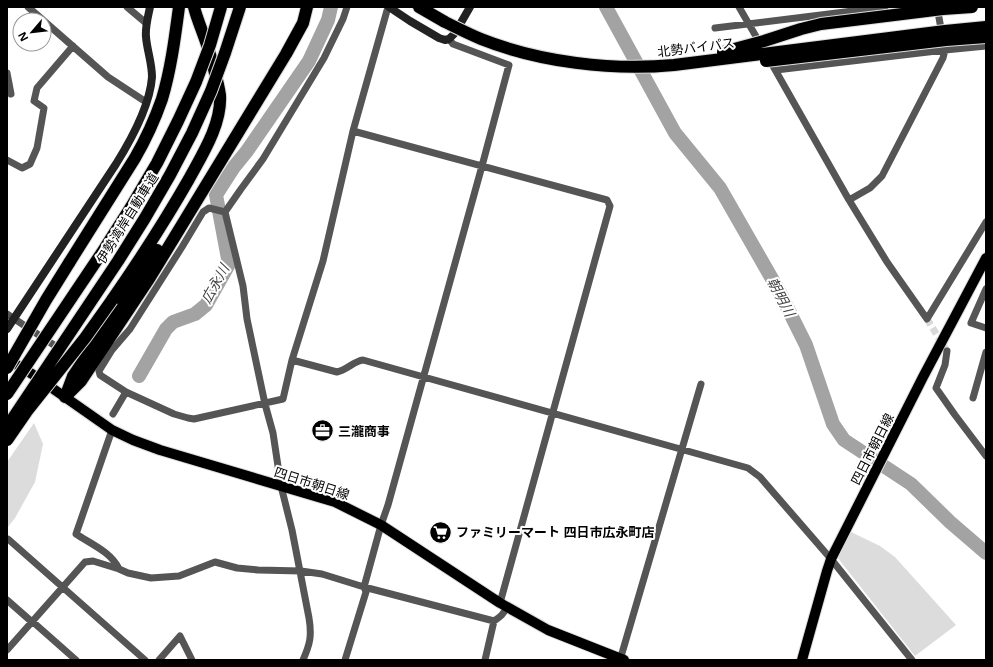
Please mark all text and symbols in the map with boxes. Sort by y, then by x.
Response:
north arrow [12,12,52,52]
text: N [14,29,31,44]
street label: 北勢バイパス [656,33,736,61]
street label: 伊勢湾岸自動車道 [92,169,162,267]
water label: 広永川 [196,259,234,307]
water label: 朝明川 [763,274,801,322]
street label: 四日市朝日線 [846,410,898,488]
office icon: 三瀧商事 [309,418,335,444]
place label: 三瀧商事 [338,422,390,440]
street label: 四日市朝日線 [272,462,352,504]
supermarket icon: ファミリーマート 四日市広永町店 [427,519,453,545]
place label: ファミリーマート 四日市広永町店 [456,523,654,541]

